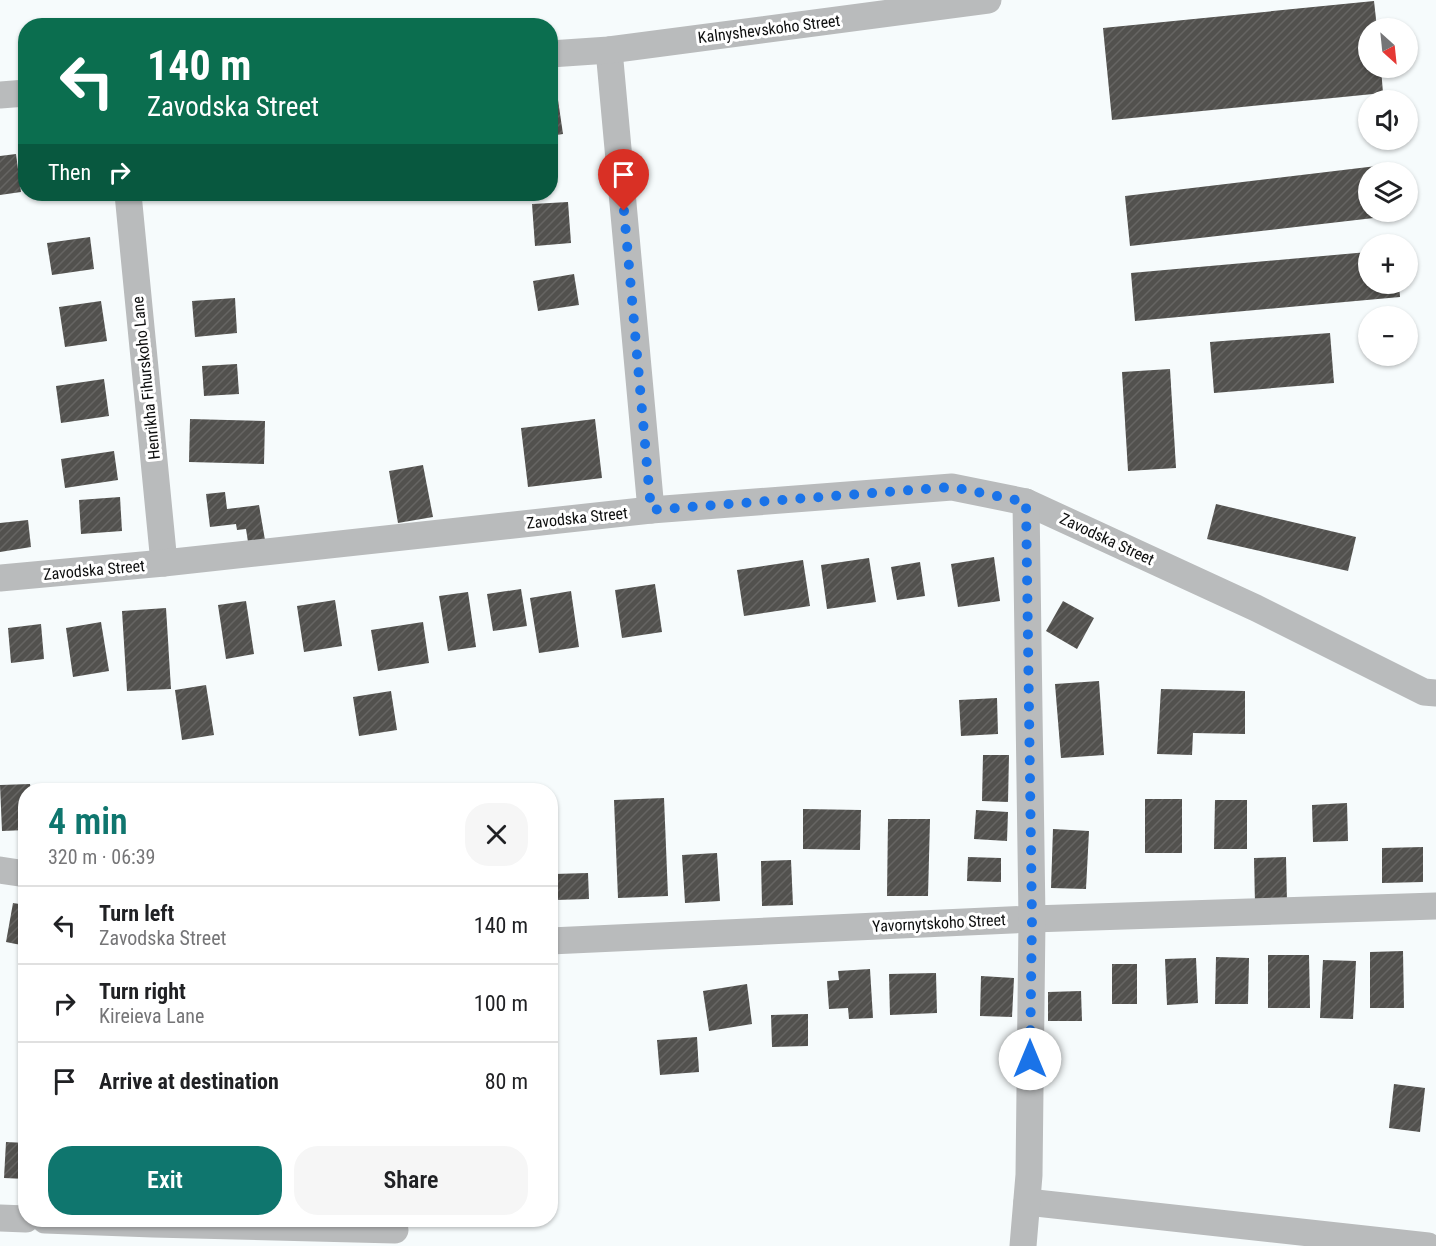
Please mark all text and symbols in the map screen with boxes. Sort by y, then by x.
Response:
street label: Kalnyshevskoho Street [697,11,841,47]
north arrow [1358,18,1418,78]
map controls [1358,18,1418,366]
text: 140 m [147,41,252,90]
icon: left [48,42,126,120]
button: sound [1358,90,1418,150]
text: Zavodska Street [147,91,319,123]
pin [598,149,649,211]
icon: right [103,156,136,189]
icon: arrive [607,158,640,191]
text: Then [48,160,91,185]
button: layers [1358,162,1418,222]
button: + [1358,234,1418,294]
street label: Henrikha Fihurskoho Lane [128,295,164,461]
button: − [1358,306,1418,366]
street label: Zavodska Street [525,503,629,533]
street label: Zavodska Street [1057,509,1157,569]
street label: Zavodska Street [42,556,146,584]
text: 4 min [48,801,128,843]
button: close [465,803,528,866]
text: 320 m · 06:39 [48,845,155,869]
text: Turn left [99,901,174,926]
icon: left [48,909,81,942]
street label: Yavornytskoho Street [872,910,1006,936]
text: 140 m [474,913,528,938]
text: Zavodska Street [99,926,226,950]
text: Turn right [99,979,186,1004]
icon: right [48,987,81,1020]
text: 100 m [474,991,528,1016]
text: Kireieva Lane [99,1004,204,1028]
position arrow [998,1027,1062,1091]
icon: arrive [48,1065,81,1098]
text: Arrive at destination [99,1069,279,1094]
text: 80 m [485,1069,528,1094]
button: Exit [48,1146,282,1215]
button: Share [294,1146,528,1215]

